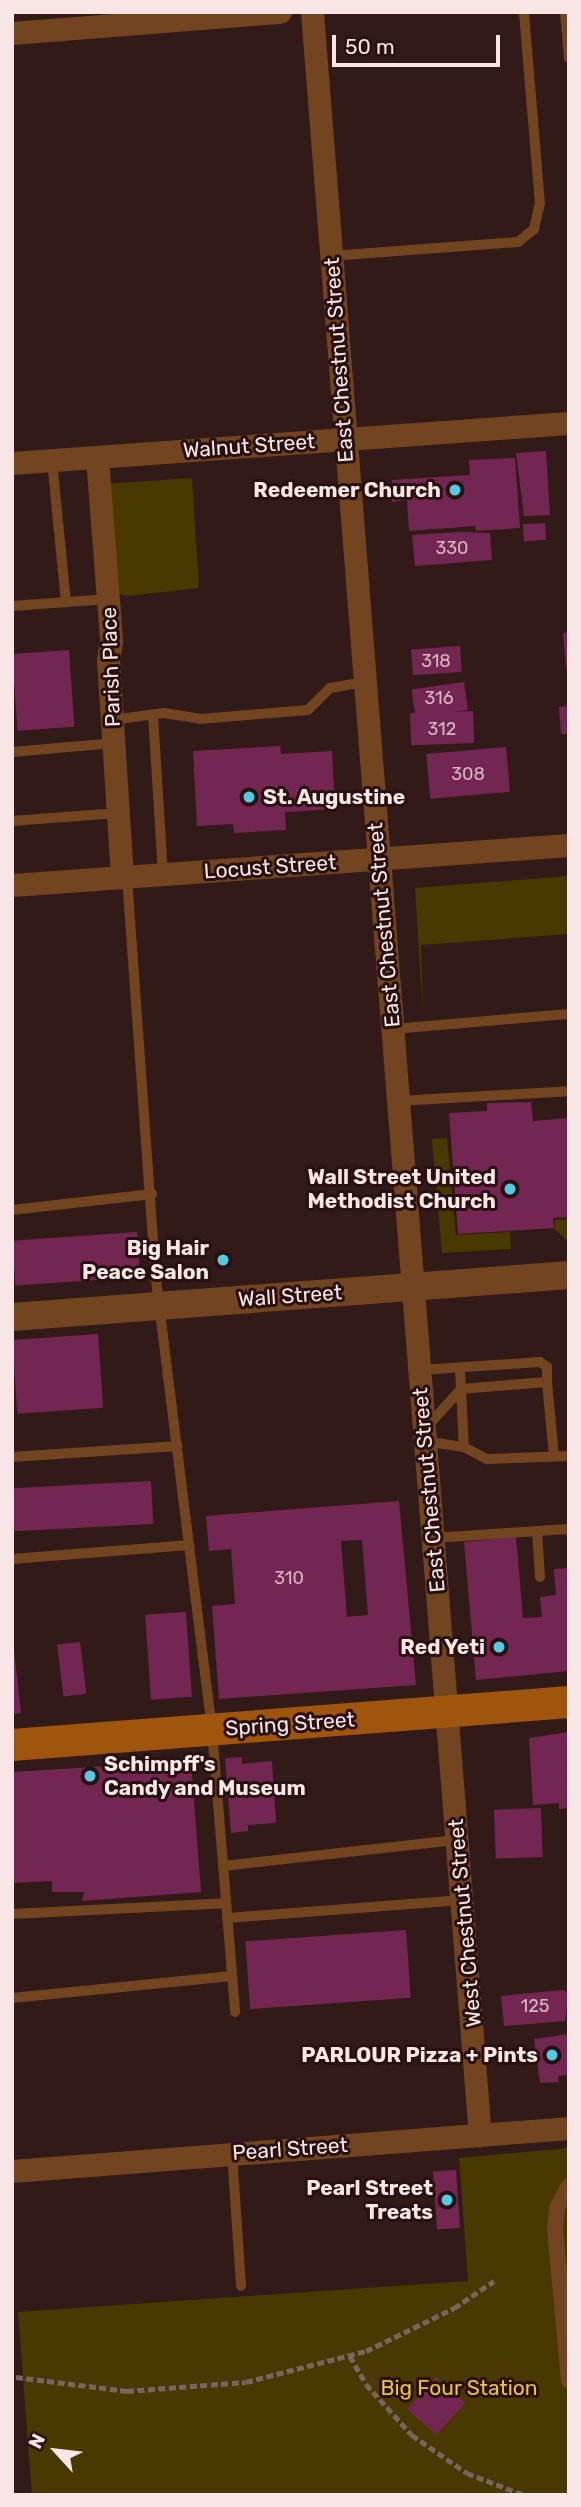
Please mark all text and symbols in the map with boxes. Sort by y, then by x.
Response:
scale bar [336,21,504,65]
text: 50 m [345,34,395,59]
street label: East Chestnut Street [319,257,359,463]
street label: Walnut Street [182,429,316,463]
place label: Redeemer Church [253,477,441,503]
marker: Redeemer Church [447,482,463,498]
house number: 330 [435,537,469,559]
street label: Parish Place [96,607,126,727]
house number: 318 [421,650,451,672]
house number: 316 [424,687,454,709]
house number: 312 [428,718,456,740]
house number: 308 [451,763,485,785]
place label: St. Augustine [263,784,406,810]
marker: St. Augustine [241,789,257,805]
street label: East Chestnut Street [363,822,405,1028]
street label: Locust Street [203,850,337,884]
place label: Wall Street United Methodist Church [307,1164,496,1214]
marker: Wall Street United Methodist Church [502,1181,518,1197]
place label: Big Hair Peace Salon [82,1235,209,1285]
marker: Big Hair Peace Salon [215,1252,231,1268]
street label: Wall Street [237,1280,343,1312]
street label: East Chestnut Street [408,1387,450,1593]
house number: 310 [274,1567,304,1589]
place label: Red Yeti [400,1634,485,1660]
marker: Red Yeti [491,1639,507,1655]
street label: Spring Street [224,1707,356,1741]
place label: Schimpff's Candy and Museum [104,1751,306,1801]
marker: Schimpff's Candy and Museum [82,1768,98,1784]
street label: West Chestnut Street [443,1818,487,2028]
house number: 125 [521,1995,549,2017]
place label: PARLOUR Pizza + Pints [301,2042,538,2068]
marker: PARLOUR Pizza + Pints [544,2047,560,2063]
street label: Pearl Street [231,2132,349,2166]
place label: Pearl Street Treats [306,2175,433,2225]
marker: Pearl Street Treats [439,2192,455,2208]
park label: Big Four Station [380,2375,538,2401]
north arrow [21,2416,91,2486]
text: N [23,2430,50,2453]

